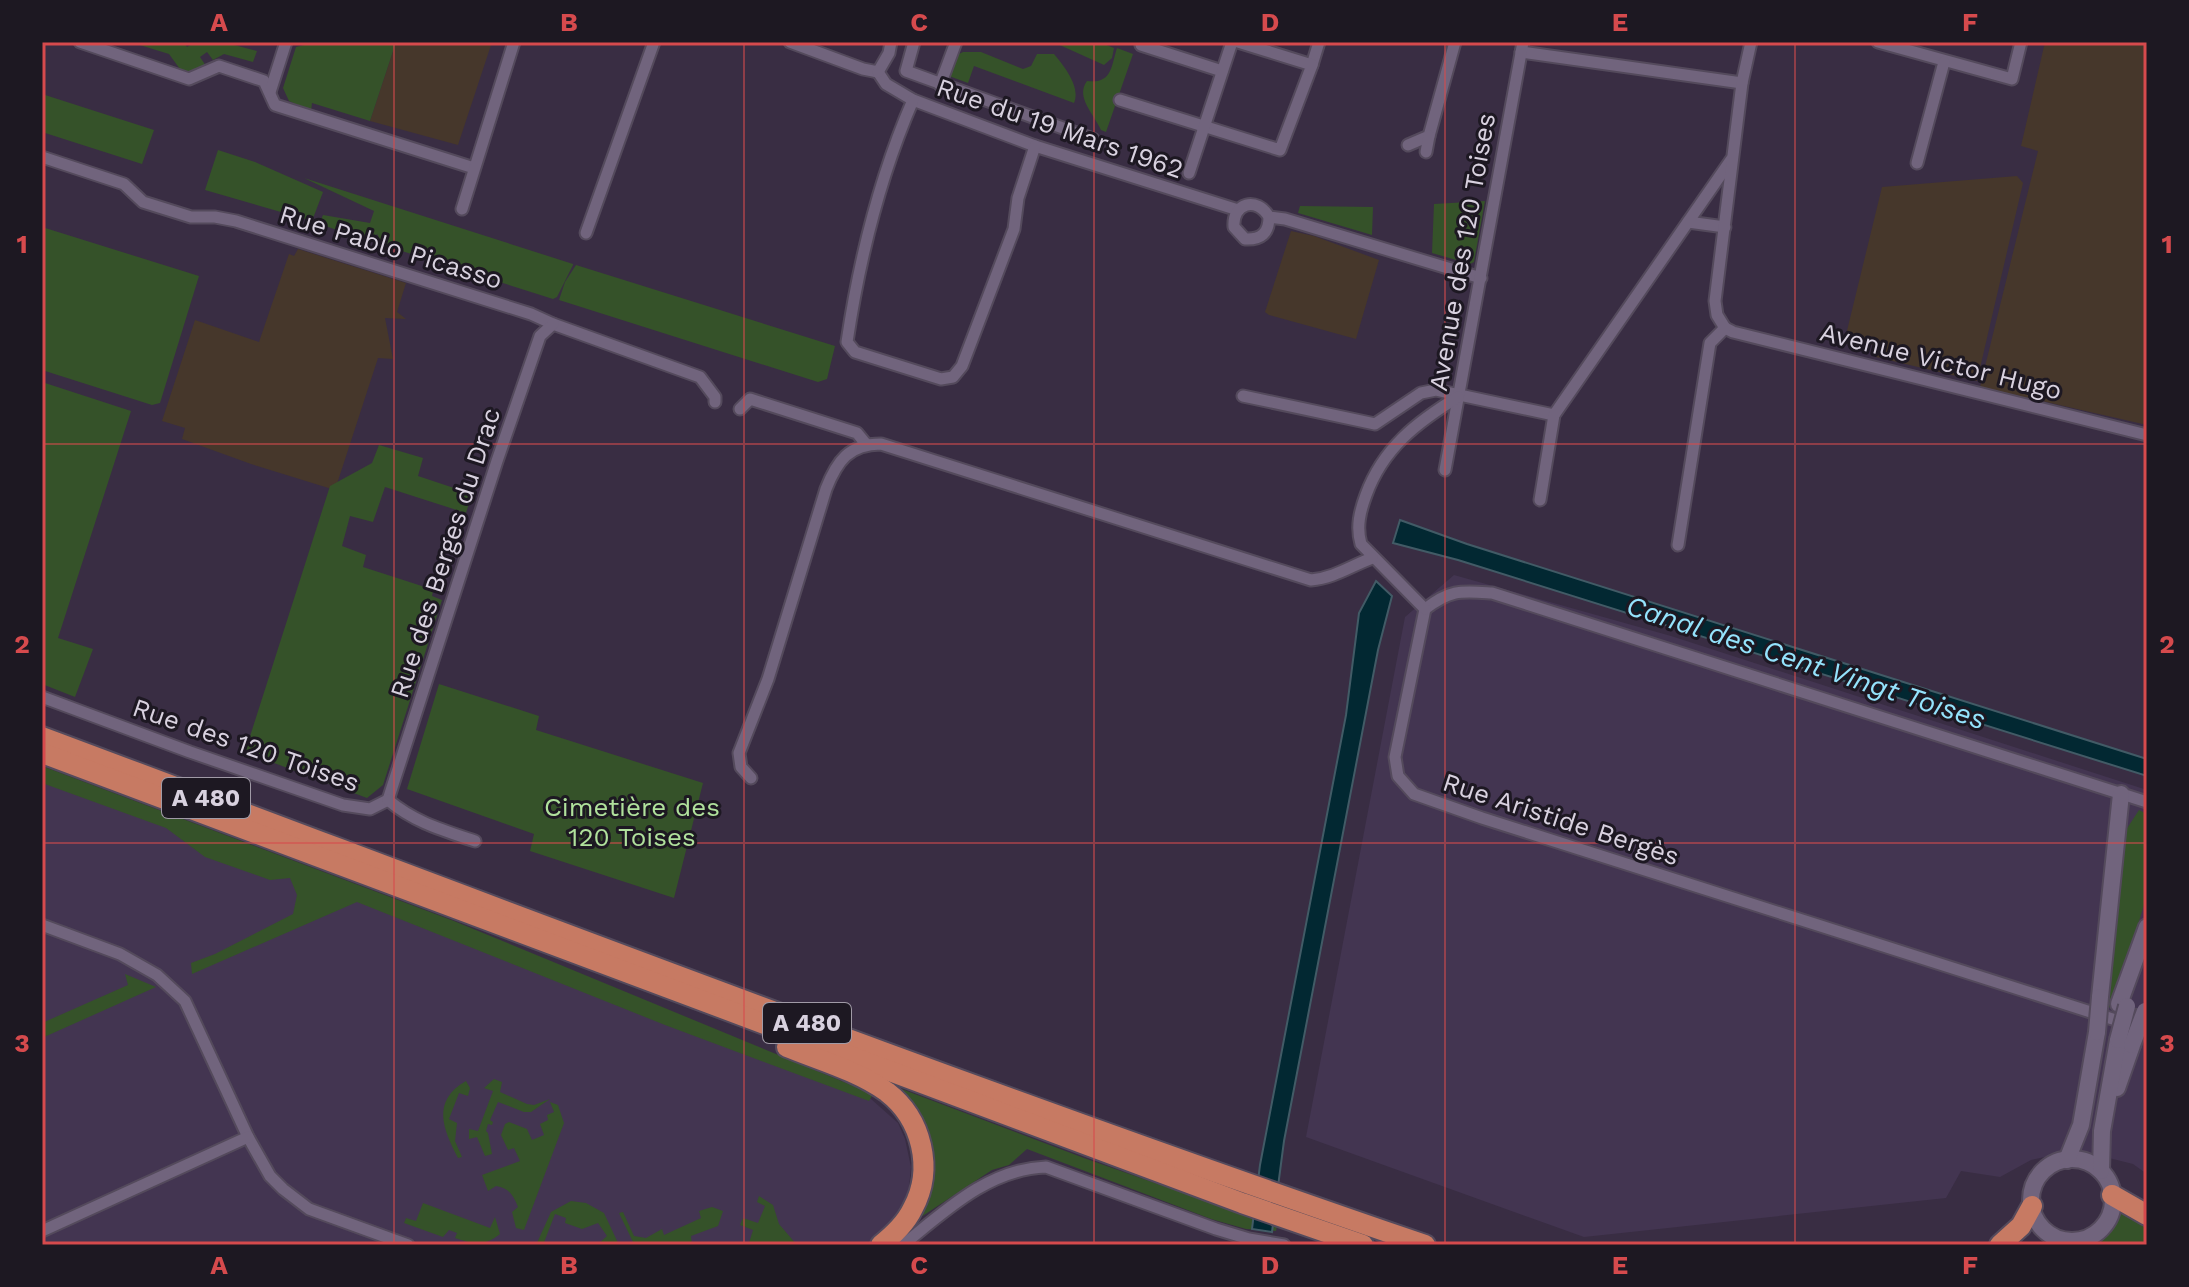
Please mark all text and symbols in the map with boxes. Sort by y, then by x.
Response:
text: A [210,7,228,37]
text: B [560,7,578,37]
text: C [910,7,928,37]
text: D [1261,7,1279,37]
text: E [1612,7,1628,37]
text: F [1962,7,1978,37]
street label: Rue du 19 Mars 1962 [933,72,1187,184]
street label: Avenue des 120 Toises [1423,111,1501,393]
street label: Rue Pablo Picasso [276,199,506,295]
text: 1 [16,229,28,259]
text: 1 [2161,229,2173,259]
street label: Avenue Victor Hugo [1817,316,2065,406]
street label: Rue des Berges du Drac [384,404,506,702]
water label: Canal des Cent Vingt Toises [1622,589,1990,736]
text: 2 [14,629,30,659]
text: 2 [2159,629,2175,659]
street label: Rue des 120 Toises [129,692,363,798]
street label: Rue Aristide Bergès [1439,767,1683,871]
road number: A 480 [162,778,250,818]
park label: Cimetière des 120 Toises [544,792,720,852]
road number: A 480 [763,1003,851,1043]
text: 3 [14,1028,30,1058]
text: 3 [2159,1028,2175,1058]
text: A [210,1250,228,1280]
text: B [560,1250,578,1280]
text: C [910,1250,928,1280]
text: D [1261,1250,1279,1280]
text: E [1612,1250,1628,1280]
text: F [1962,1250,1978,1280]

